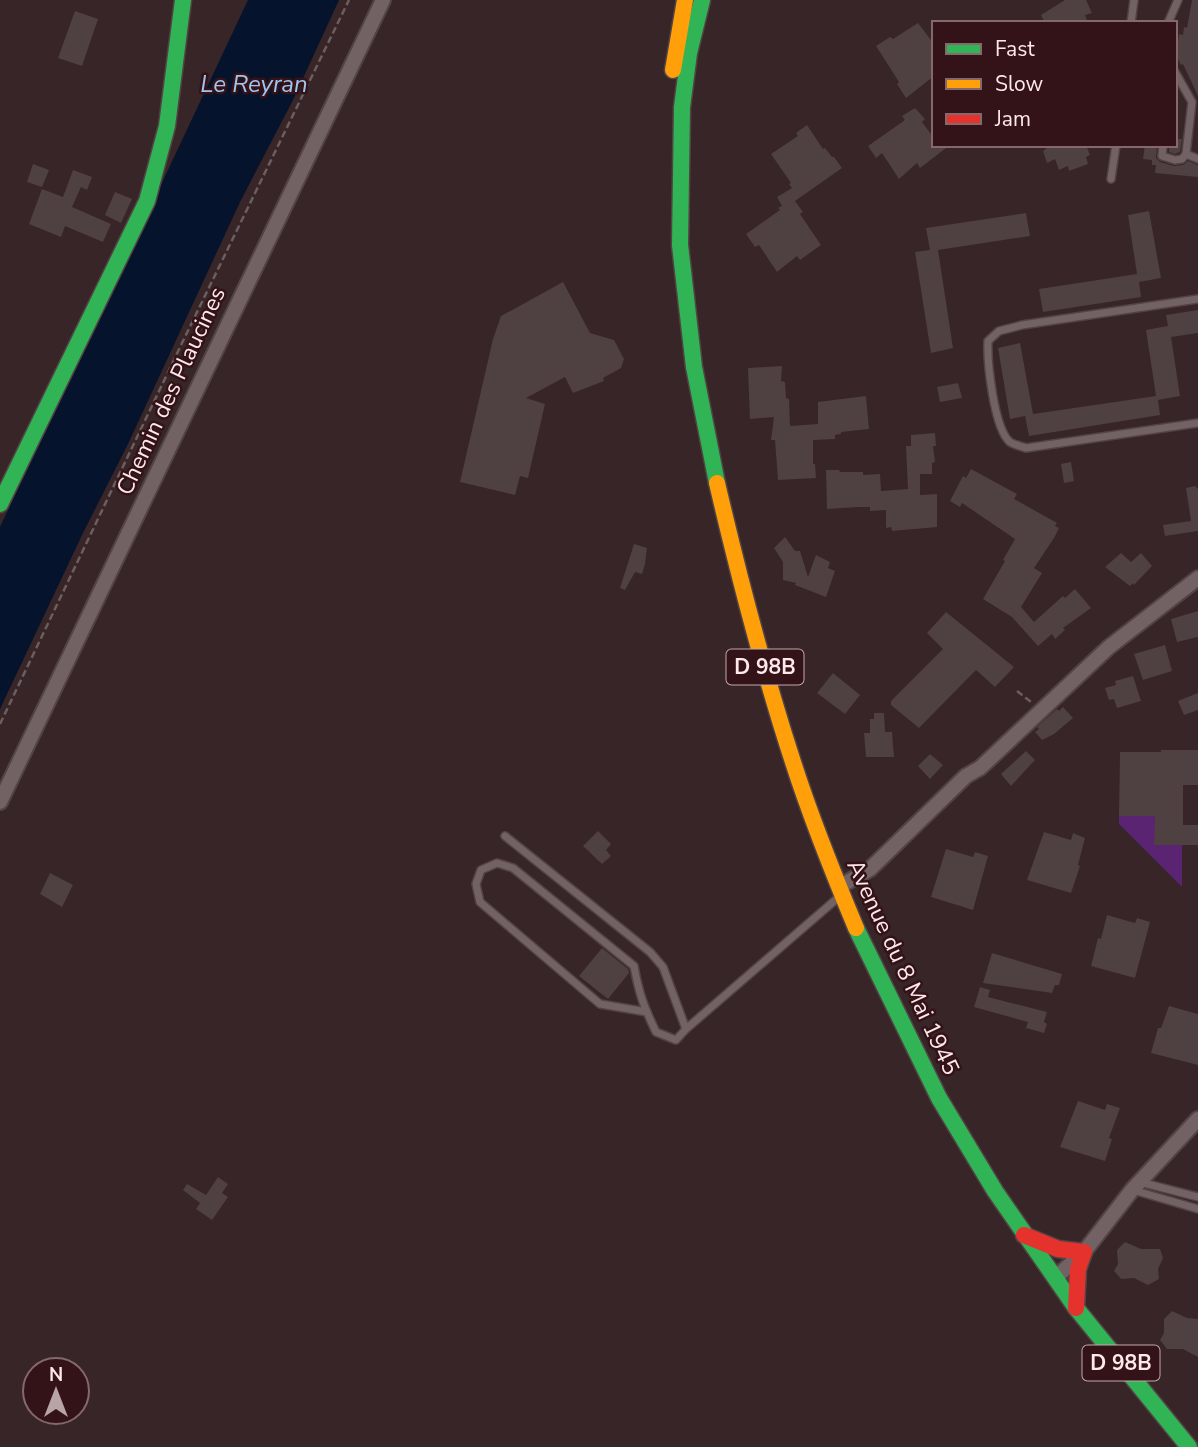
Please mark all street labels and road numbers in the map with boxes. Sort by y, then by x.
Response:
street label: Chemin des Plaucines [109,282,233,500]
road number: D 98B [726,650,804,684]
street label: Avenue du 8 Mai 1945 [839,854,967,1080]
road number: D 98B [1082,1346,1160,1380]

